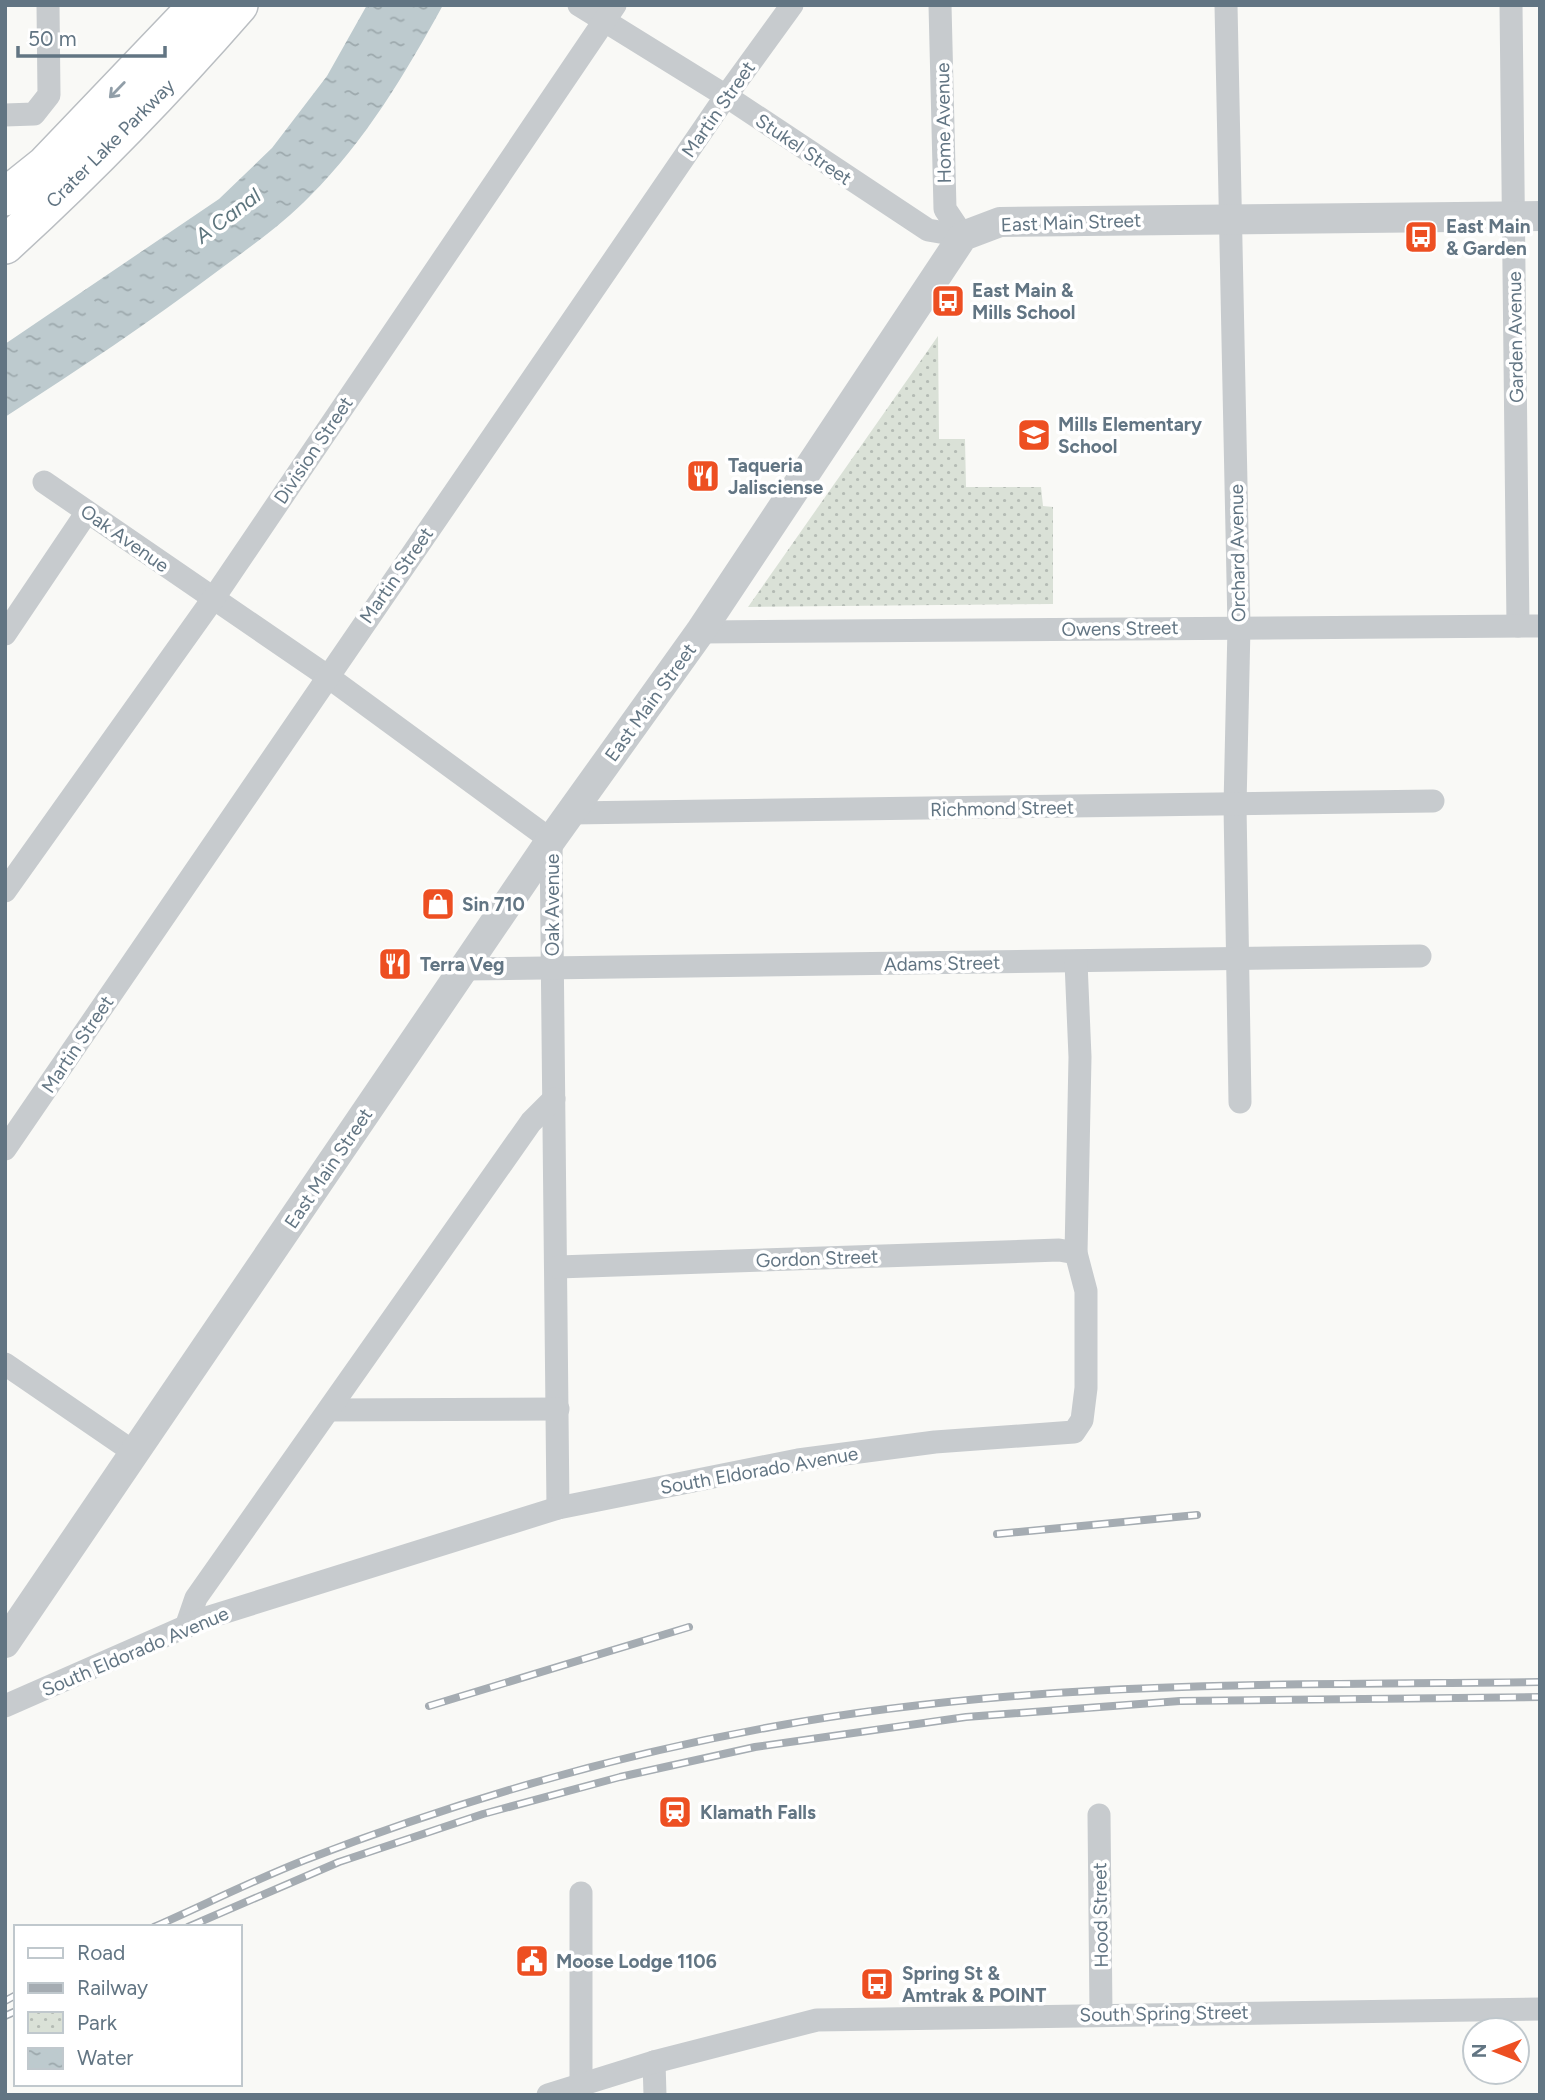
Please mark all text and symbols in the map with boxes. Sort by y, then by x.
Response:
scale bar [18,14,164,58]
text: 50 m [28,26,77,51]
street label: Martin Street [677,57,760,162]
street label: Home Avenue [931,62,956,184]
street label: Crater Lake Parkway [41,74,179,212]
one-way arrow [108,81,125,98]
street label: Stukel Street [751,109,856,190]
water label: A Canal [189,183,266,249]
street label: East Main Street [1000,209,1142,236]
place label: East Main & Garden [1446,215,1531,260]
bus stop icon: East Main & Garden [1402,218,1440,256]
street label: Garden Avenue [1503,271,1528,403]
place label: East Main & Mills School [972,279,1075,324]
bus stop icon: East Main & Mills School [929,282,967,320]
street label: Division Street [269,392,358,508]
place label: Mills Elementary School [1058,413,1202,458]
school or university icon: Mills Elementary School [1015,416,1053,454]
place label: Taqueria Jalisciense [728,454,824,499]
restaurant icon: Taqueria Jalisciense [684,457,722,495]
street label: Orchard Avenue [1225,484,1250,622]
street label: Oak Avenue [76,500,173,577]
street label: Martin Street [355,523,438,628]
street label: Owens Street [1061,616,1179,641]
street label: East Main Street [600,639,701,766]
street label: Richmond Street [930,796,1074,821]
street label: Oak Avenue [541,854,564,956]
shop icon: Sin 710 [419,885,457,923]
place label: Sin 710 [462,893,525,916]
restaurant icon: Terra Veg [376,945,414,983]
street label: Adams Street [884,951,1000,976]
place label: Terra Veg [420,953,504,976]
street label: Martin Street [36,991,118,1097]
street label: East Main Street [280,1104,377,1233]
street label: Gordon Street [755,1245,879,1272]
street label: South Eldorado Avenue [658,1442,860,1499]
street label: South Eldorado Avenue [38,1602,232,1701]
station icon: Klamath Falls [656,1793,694,1831]
place label: Klamath Falls [700,1801,816,1824]
street label: Hood Street [1088,1862,1113,1968]
legend [14,1925,242,2086]
text: Road [77,1940,125,1965]
public building icon: Moose Lodge 1106 [513,1942,551,1980]
place label: Moose Lodge 1106 [556,1950,717,1973]
place label: Spring St & Amtrak & POINT [902,1962,1046,2007]
bus stop icon: Spring St & Amtrak & POINT [858,1965,896,2003]
text: Railway [77,1975,148,2000]
street label: South Spring Street [1079,2001,1249,2026]
text: Park [77,2010,118,2035]
north arrow [1461,2016,1531,2086]
text: N [1468,2044,1491,2058]
text: Water [77,2045,133,2070]

